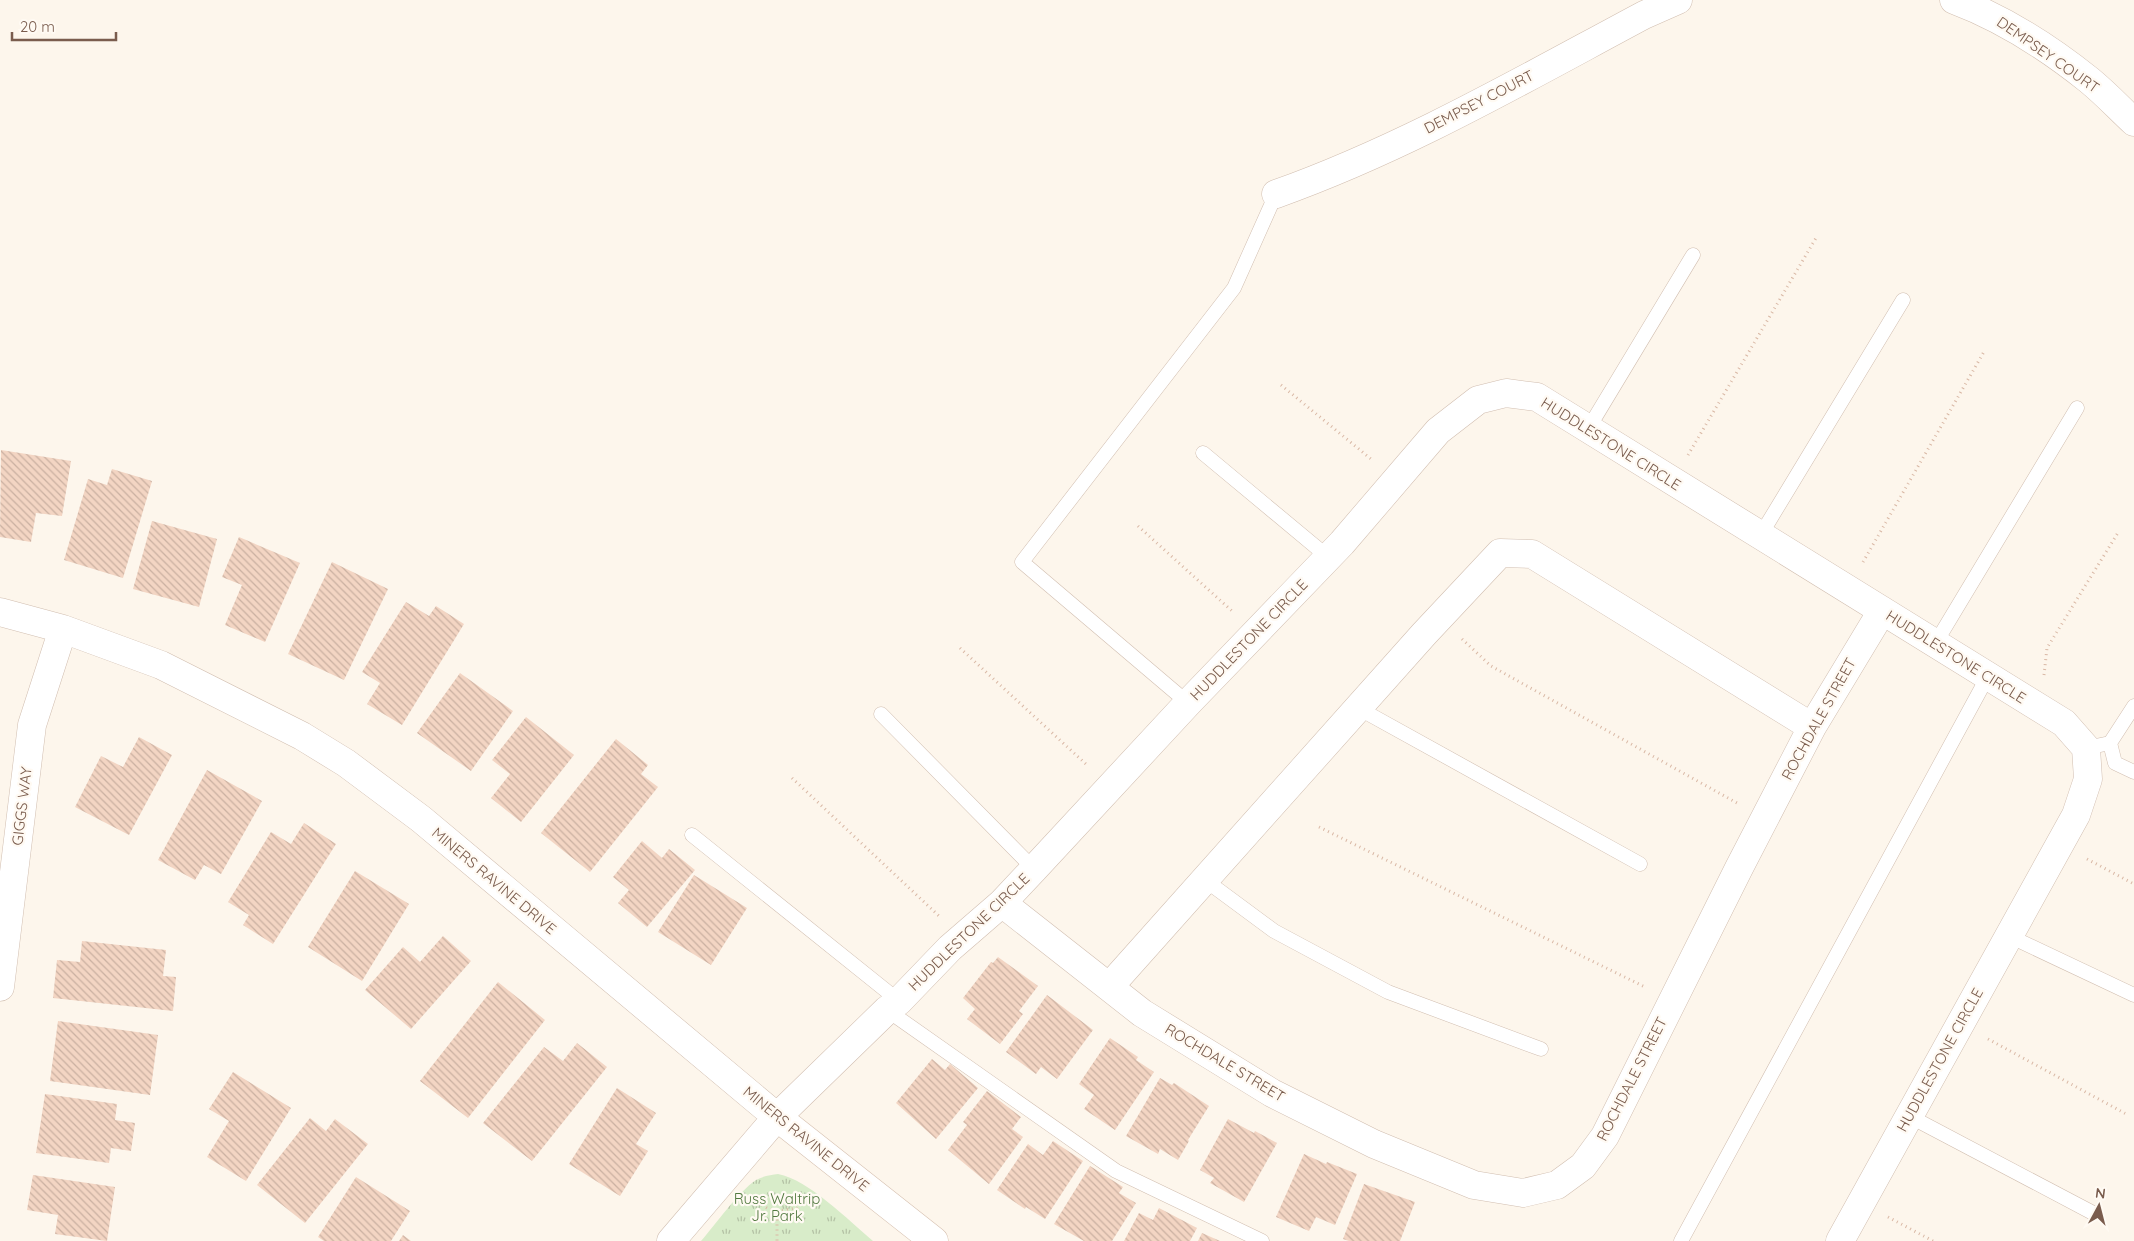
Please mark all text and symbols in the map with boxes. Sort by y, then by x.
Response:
scale bar [12,10,116,42]
street label: DEMPSEY COURT [1993,12,2103,97]
text: 20 m [20,17,55,36]
street label: DEMPSEY COURT [1421,66,1537,137]
street label: HUDDLESTONE CIRCLE [1538,393,1685,494]
street label: HUDDLESTONE CIRCLE [1186,575,1312,704]
street label: HUDDLESTONE CIRCLE [1883,606,2030,707]
street label: ROCHDALE STREET [1777,654,1860,783]
street label: GIGGS WAY [7,765,36,846]
street label: MINERS RAVINE DRIVE [428,823,561,938]
street label: HUDDLESTONE CIRCLE [904,869,1033,995]
street label: HUDDLESTONE CIRCLE [1892,985,1987,1135]
street label: ROCHDALE STREET [1592,1014,1671,1144]
street label: ROCHDALE STREET [1162,1019,1289,1106]
street label: MINERS RAVINE DRIVE [739,1082,873,1195]
north arrow [2074,1181,2124,1231]
text: N [2094,1184,2107,1203]
park label: Russ Waltrip Jr. Park [734,1189,820,1225]

